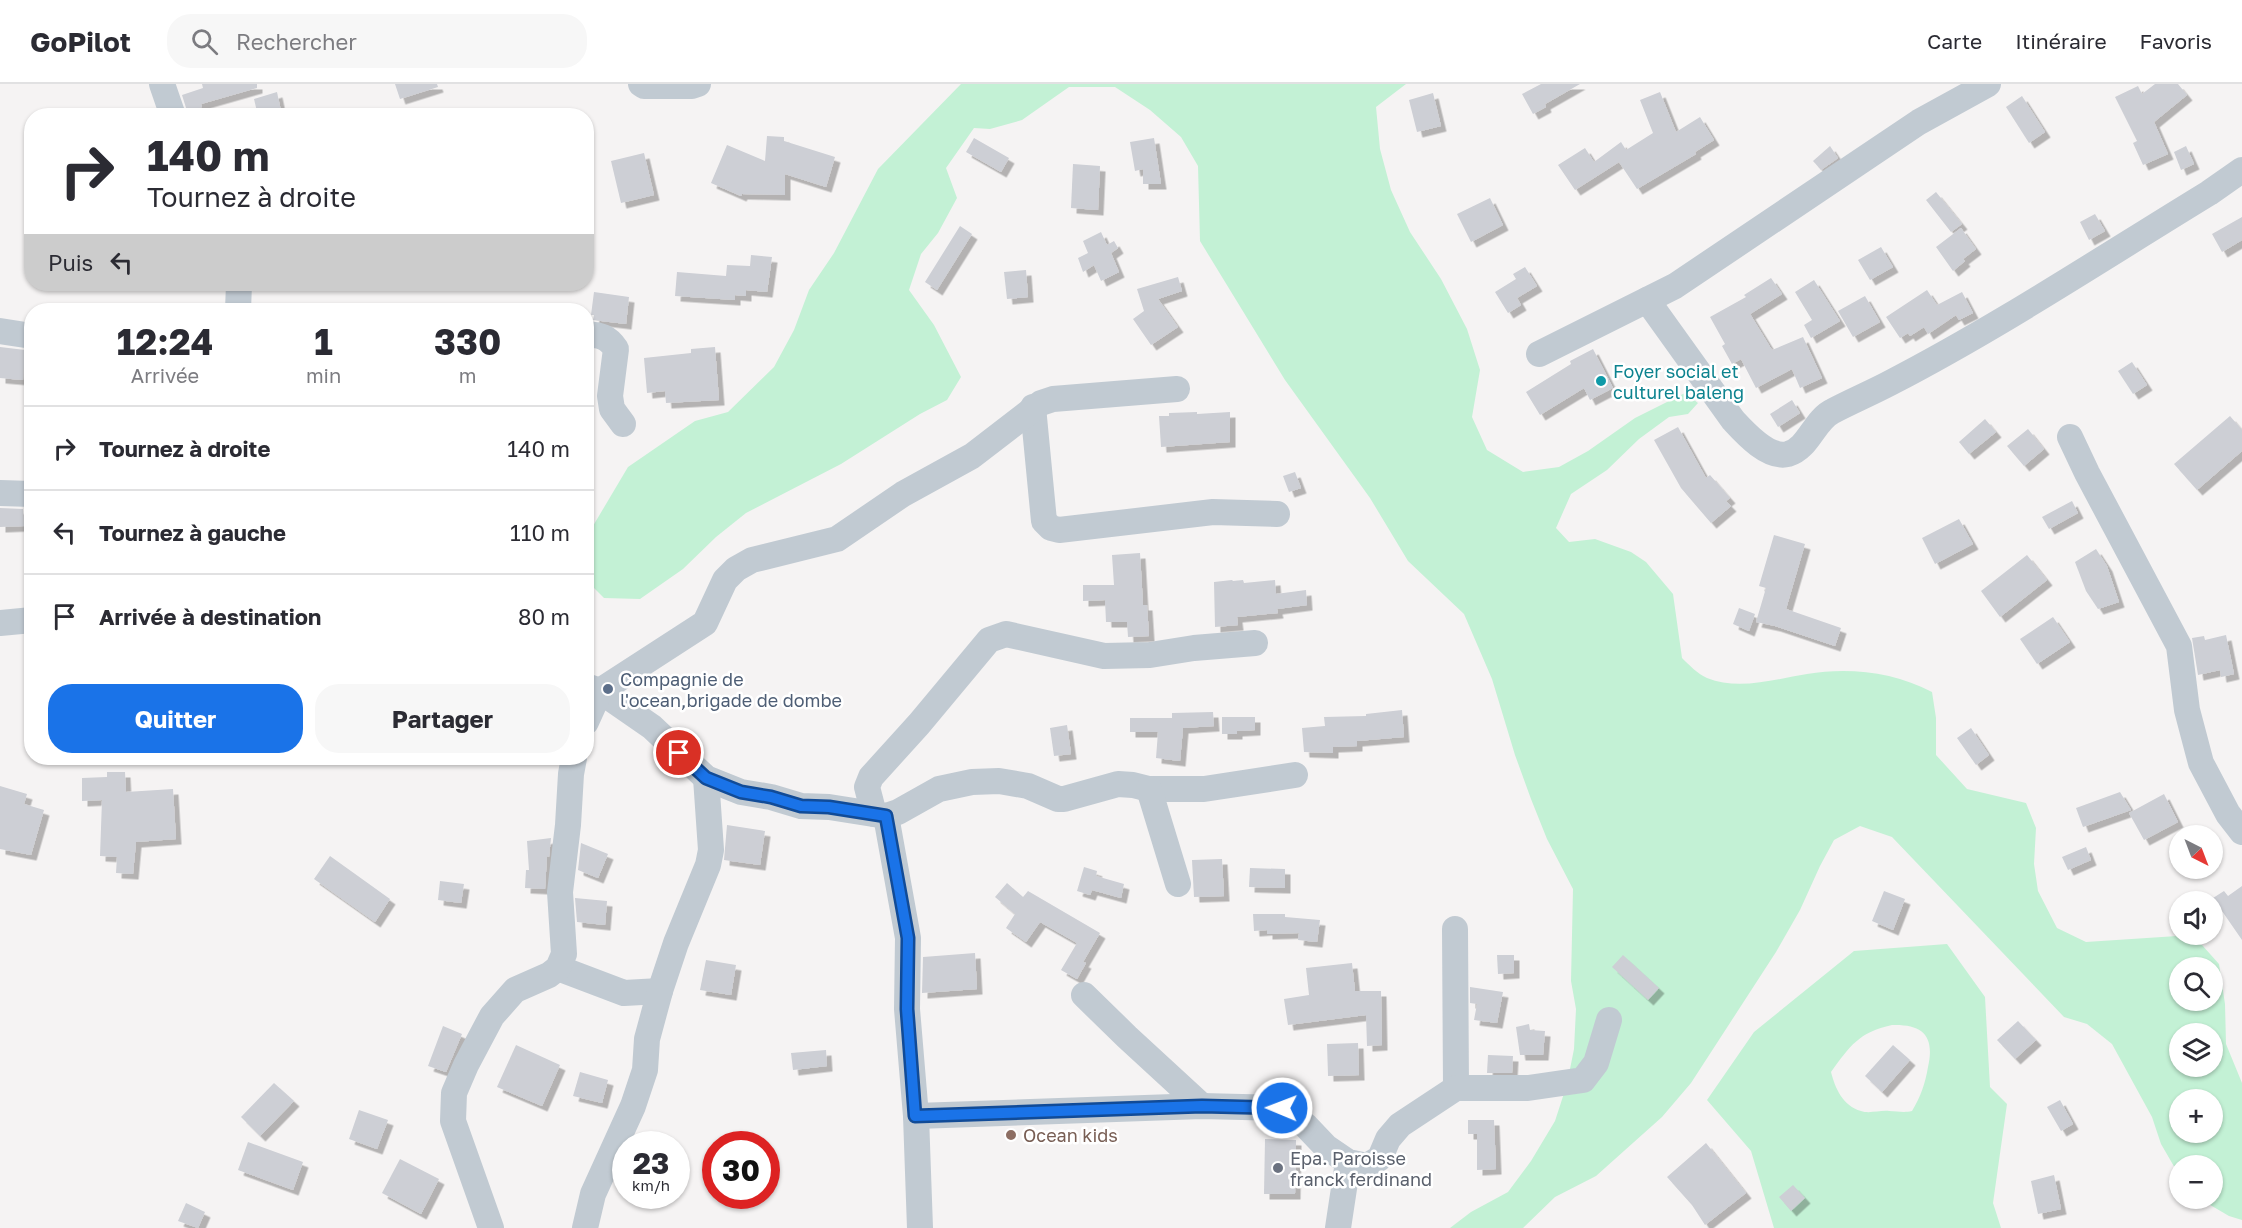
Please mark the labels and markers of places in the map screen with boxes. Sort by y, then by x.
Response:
place label: Foyer social et culturel baleng [1613,360,1744,403]
marker: Foyer social et culturel baleng [1594,374,1608,388]
place label: Compagnie de l'ocean,brigade de dombe [620,668,842,711]
marker: Compagnie de l'ocean,brigade de dombe [601,682,615,696]
pin [653,727,704,778]
place label: Ocean kids [1023,1124,1118,1146]
marker: Ocean kids [1004,1128,1018,1142]
place label: Epa. Paroisse franck ferdinand [1290,1147,1432,1190]
marker: Epa. Paroisse franck ferdinand [1271,1161,1285,1175]

